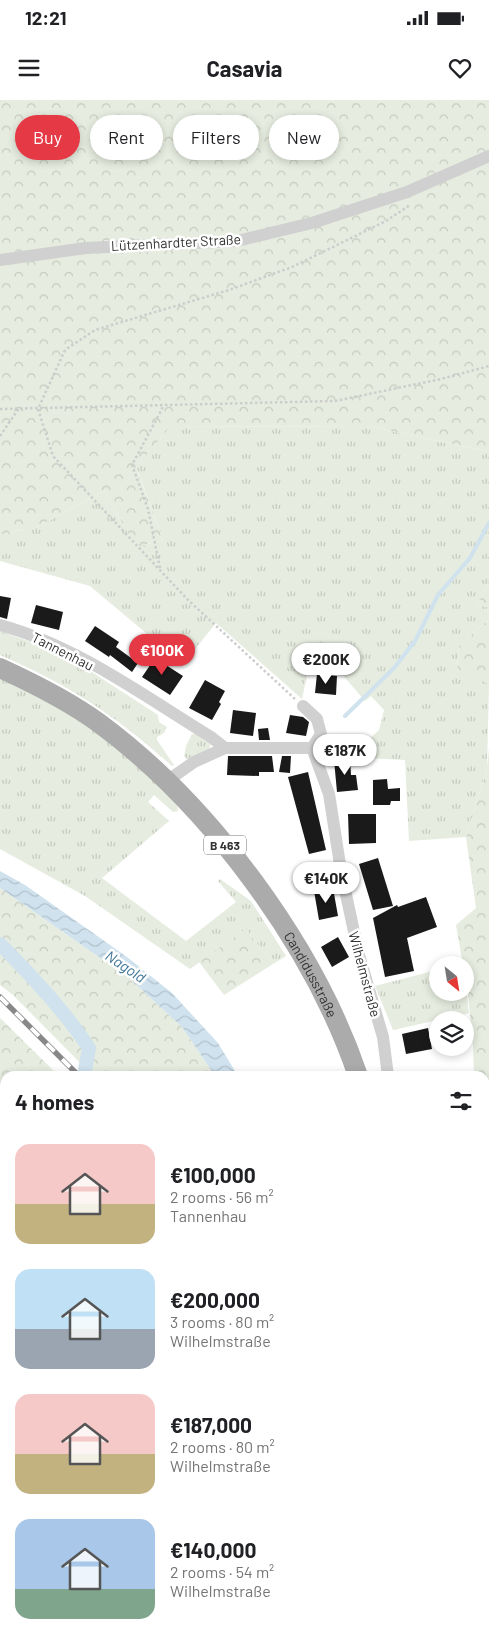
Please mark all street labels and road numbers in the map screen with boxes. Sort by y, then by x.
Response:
street label: Lützenhardter Straße [111,230,241,254]
street label: Tannenhau [29,628,97,674]
road number: B 463 [204,836,246,854]
street label: Candidusstraße [281,928,342,1020]
street label: Wilhelmstraße [345,929,385,1019]

